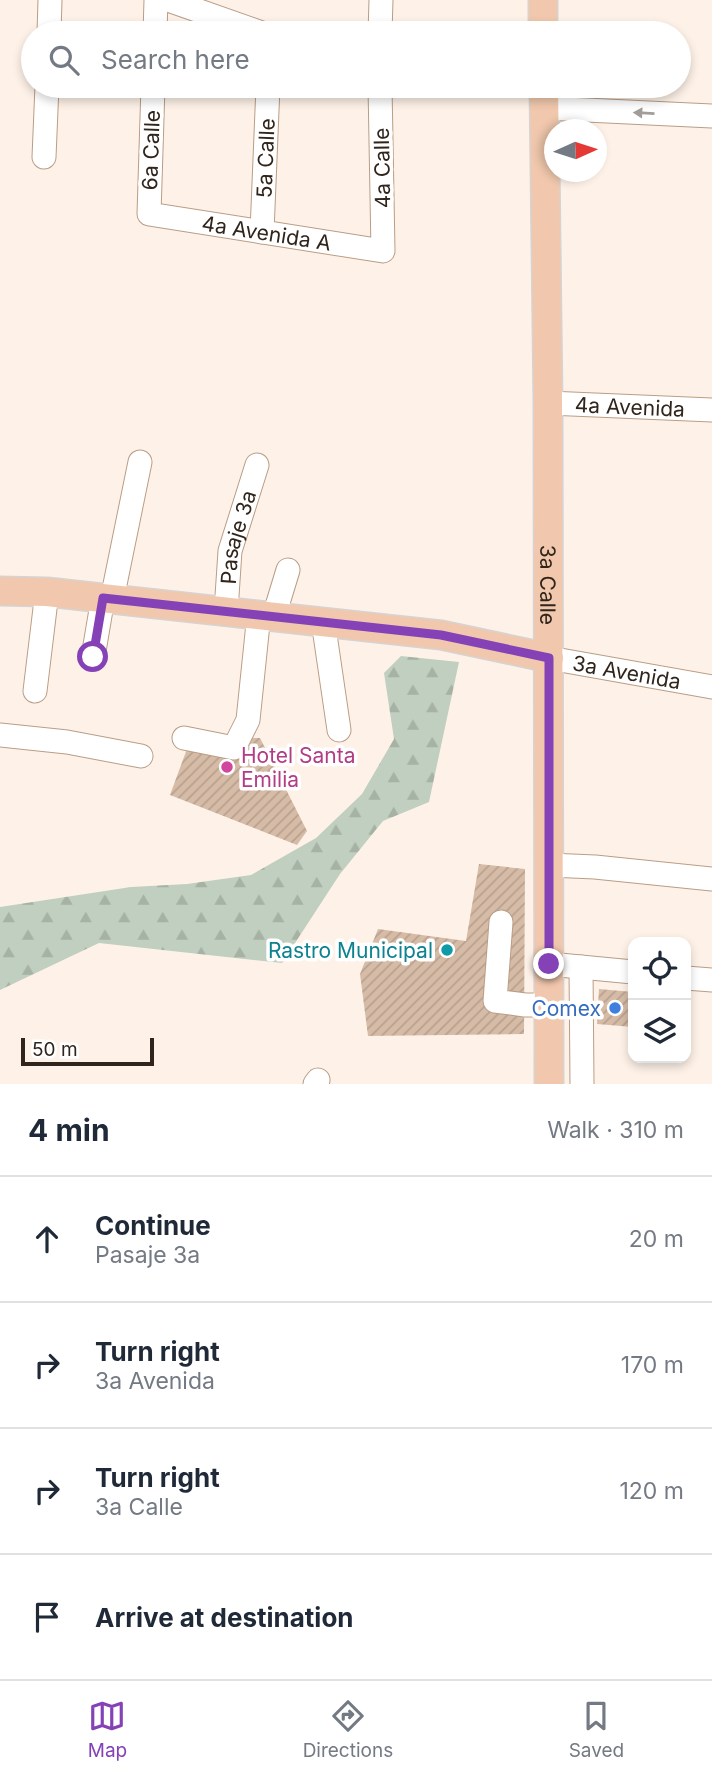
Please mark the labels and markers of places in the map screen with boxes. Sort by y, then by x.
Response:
place label: Hotel Santa Emilia [241,743,356,792]
marker: Hotel Santa Emilia [219,759,235,775]
place label: Rastro Municipal [268,938,433,963]
marker: Rastro Municipal [439,942,455,958]
place label: Comex [531,996,601,1021]
marker: Comex [607,1000,623,1016]

